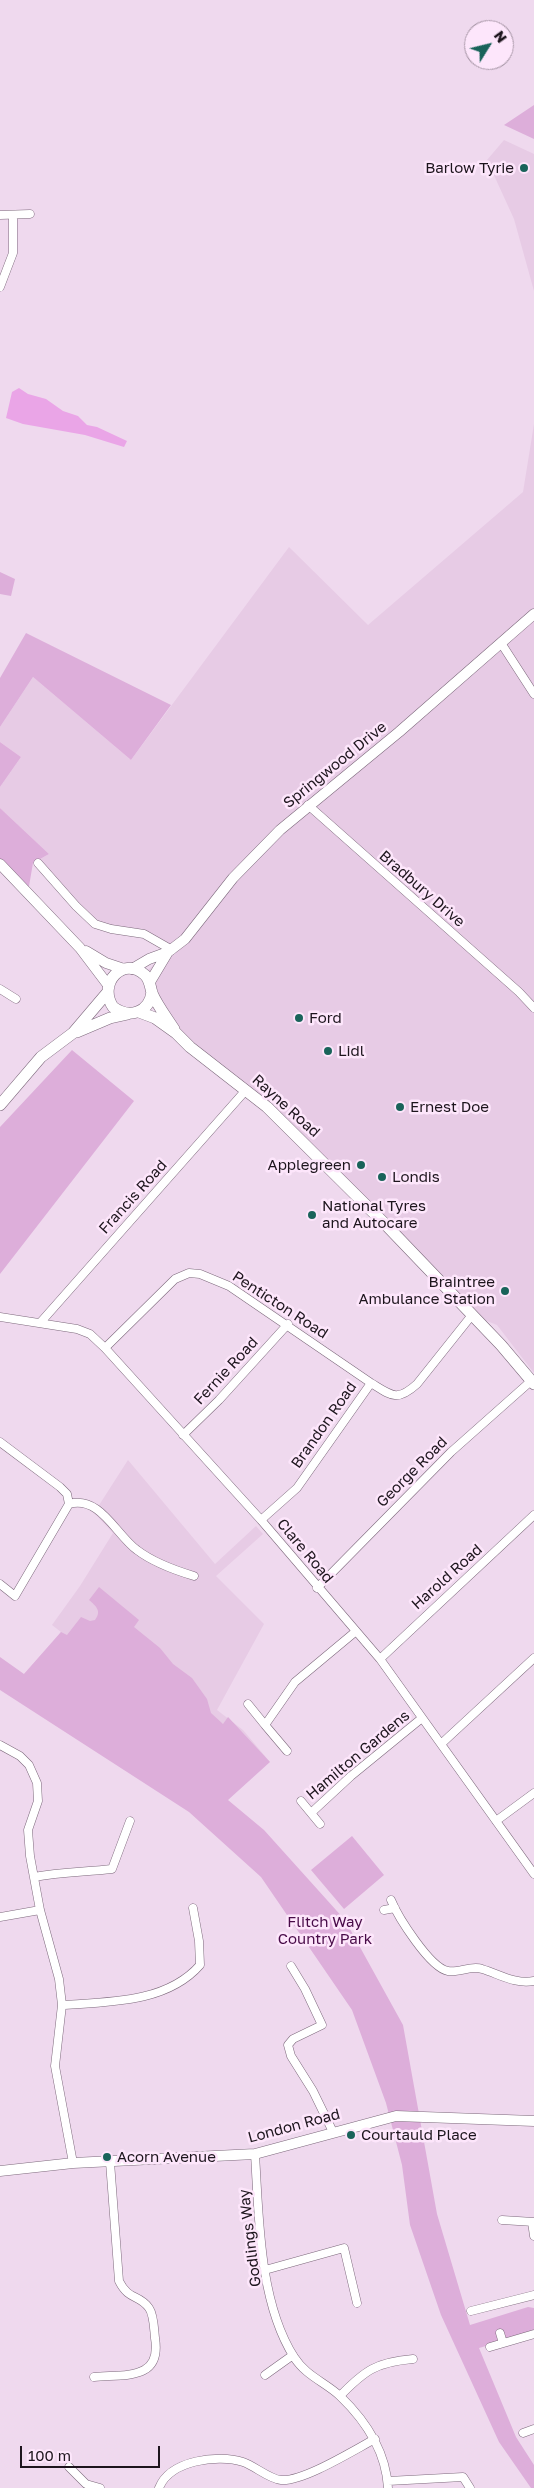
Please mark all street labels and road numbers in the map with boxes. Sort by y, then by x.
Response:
street label: Springwood Drive [280,718,390,812]
street label: Bradbury Drive [376,847,468,931]
street label: Rayne Road [248,1071,324,1141]
street label: Francis Road [95,1156,171,1238]
street label: Penticton Road [229,1267,331,1343]
street label: Fernie Road [190,1333,262,1409]
street label: Brandon Road [288,1378,360,1472]
street label: George Road [373,1433,451,1511]
street label: Clare Road [273,1515,337,1587]
street label: Harold Road [408,1541,486,1613]
street label: Hamilton Gardens [303,1706,413,1804]
street label: London Road [246,2105,342,2147]
street label: Godlings Way [235,2188,265,2288]

